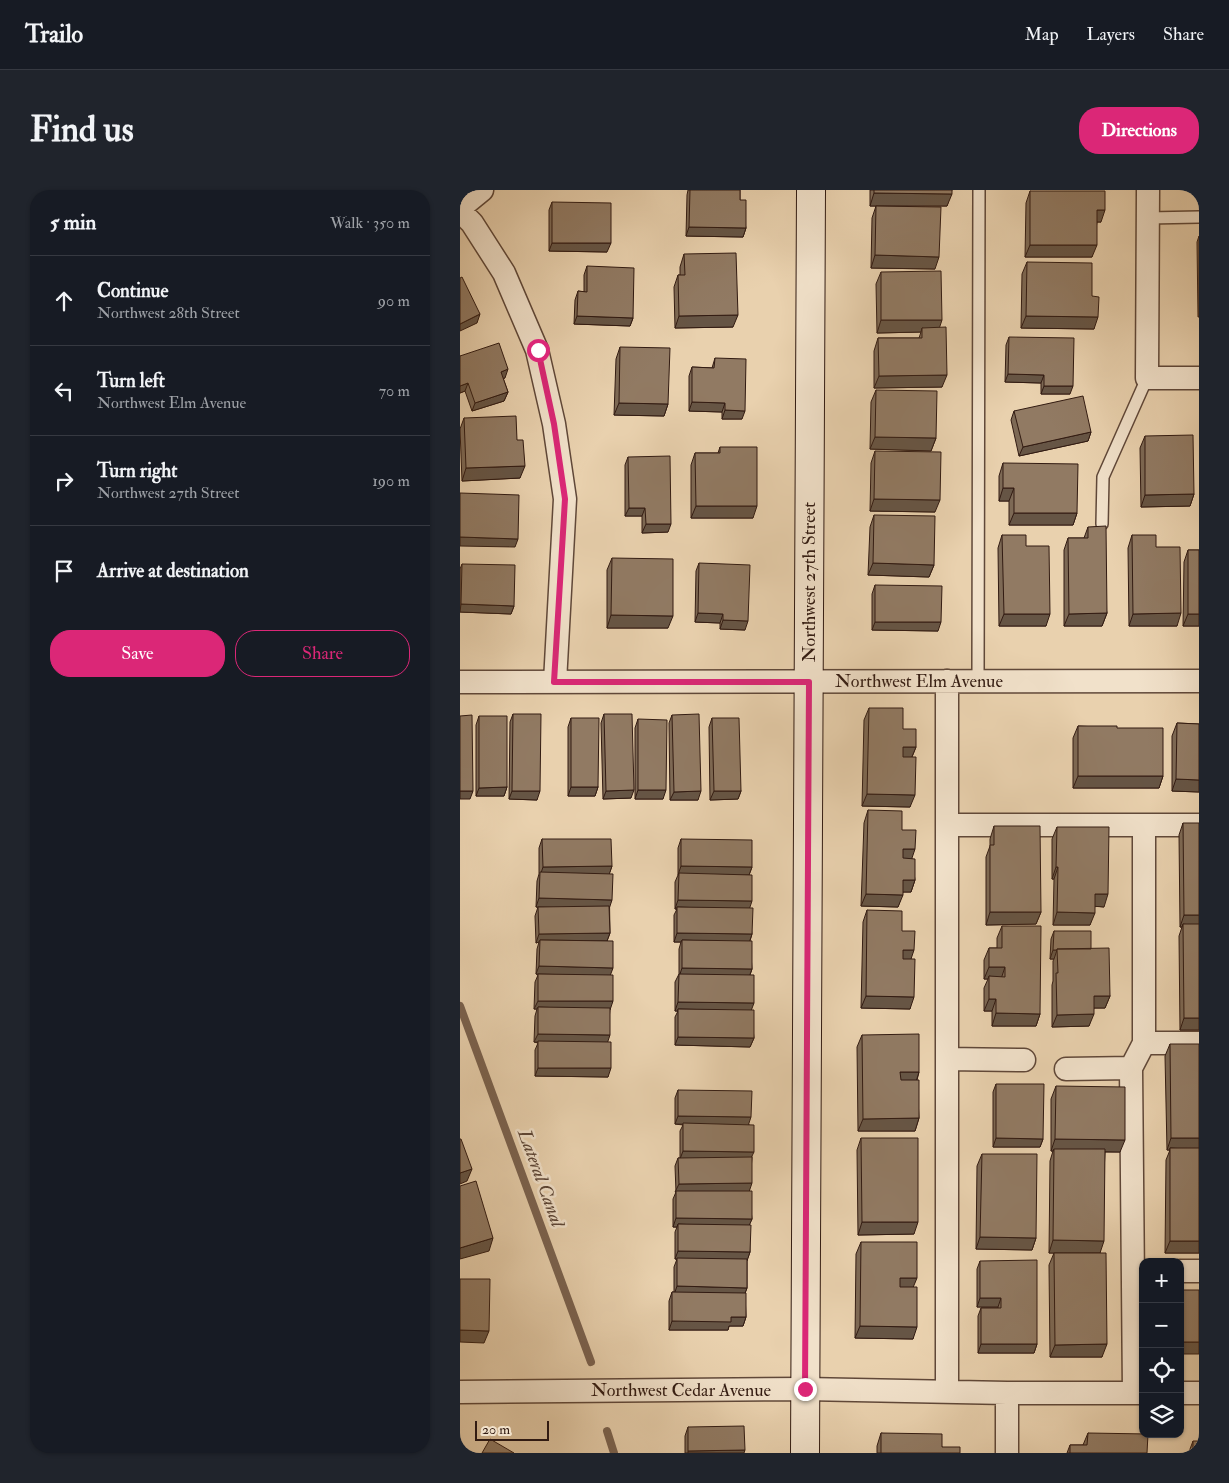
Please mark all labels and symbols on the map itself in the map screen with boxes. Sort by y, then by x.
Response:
route start [527,339,550,362]
street label: Northwest 27th Street [798,502,821,662]
street label: Northwest Elm Avenue [835,670,1003,693]
water label: Lateral Canal [512,1125,570,1232]
route end [794,1378,817,1401]
street label: Northwest Cedar Avenue [591,1379,771,1402]
scale bar [475,1418,549,1441]

